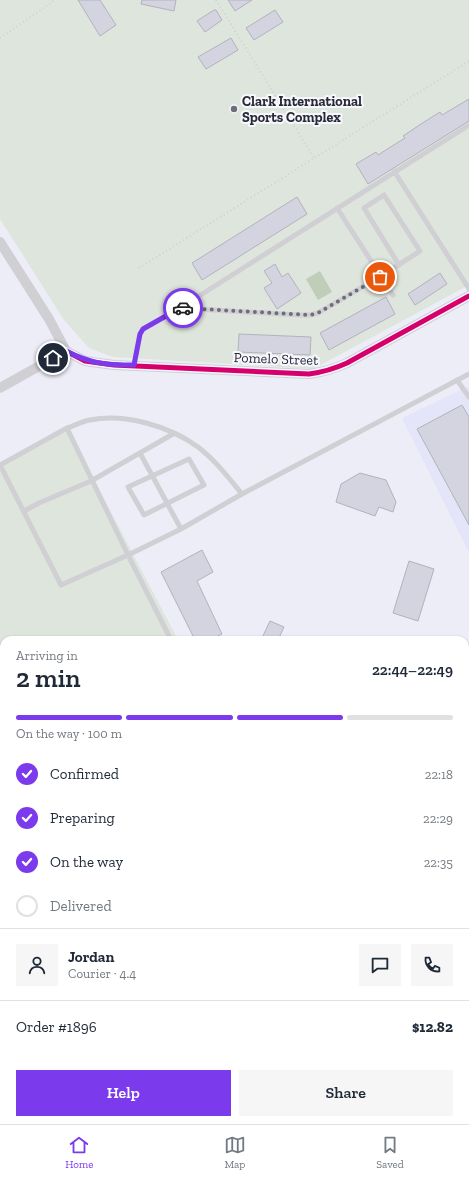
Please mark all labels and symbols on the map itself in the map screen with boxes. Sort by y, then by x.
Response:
place label: Clark International Sports Complex [242,93,362,126]
marker: Clark International Sports Complex [229,104,239,114]
pin [363,260,397,294]
courier [163,288,203,328]
pin [36,341,70,375]
street label: Pomelo Street [233,349,319,369]

